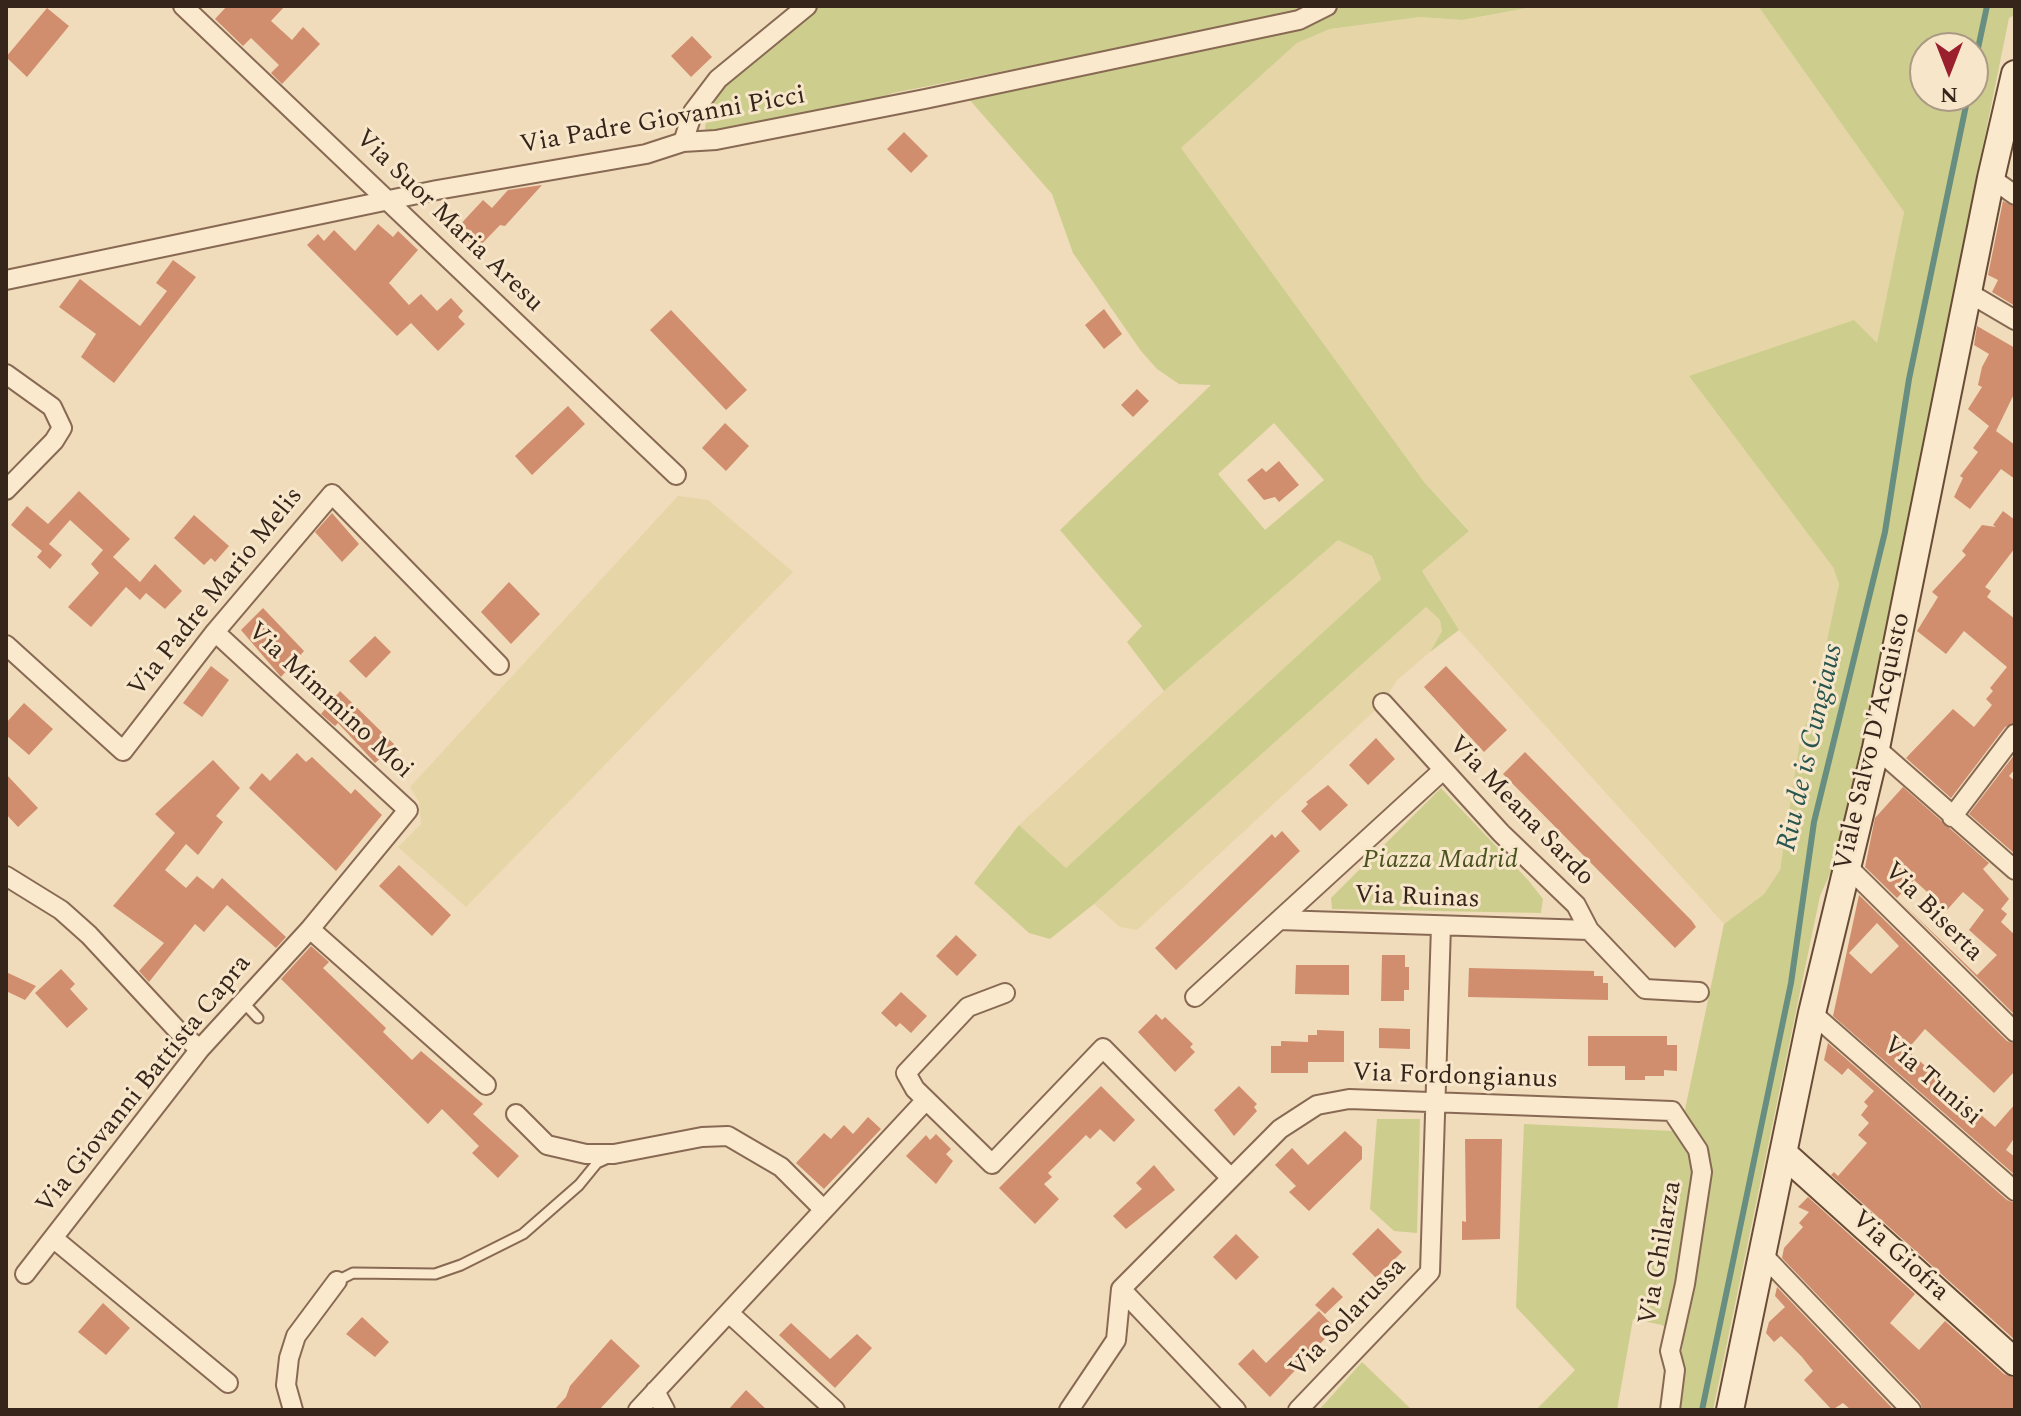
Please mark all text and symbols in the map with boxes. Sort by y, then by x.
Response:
north arrow [1909,32,1989,112]
text: N [1940,78,1958,111]
street label: Via Padre Giovanni Picci [518,82,808,162]
street label: Via Suor Maria Aresu [347,124,549,320]
street label: Via Padre Mario Melis [123,482,311,704]
street label: Viale Salvo D'Acquisto [1829,610,1919,874]
street label: Via Mimmino Moi [240,617,418,787]
water label: Riu de is Cungiaus [1772,641,1852,855]
street label: Via Meana Sardo [1440,730,1600,894]
park label: Piazza Madrid [1362,846,1518,878]
street label: Via Biserta [1876,857,1988,969]
street label: Via Ruinas [1354,881,1480,917]
street label: Via Giovanni Battista Capra [31,949,259,1221]
street label: Via Tunisi [1875,1031,1987,1133]
street label: Via Fordongianus [1352,1059,1558,1097]
street label: Via Ghilarza [1634,1179,1690,1327]
street label: Via Giofra [1844,1205,1954,1309]
street label: Via Solarussa [1284,1252,1414,1386]

